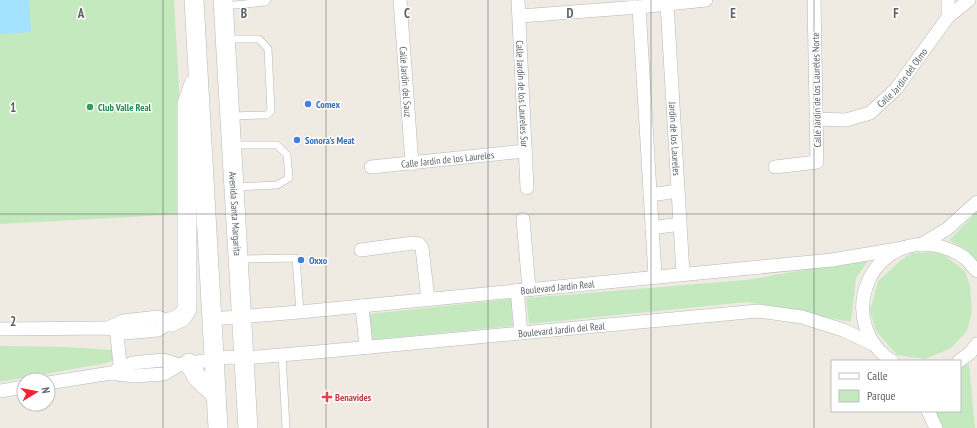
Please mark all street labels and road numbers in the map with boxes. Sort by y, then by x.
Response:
street label: Calle Jardín de los Laureles Norte [809,32,824,148]
street label: Calle Jardín de los Laureles Sur [513,40,531,148]
street label: Calle Jardín del Sauz [396,46,415,118]
street label: Calle Jardín del Olmo [874,46,930,110]
street label: Jardín de los Laureles [666,100,683,177]
street label: Calle Jardín de los Laureles [400,148,495,171]
street label: Avenida Santa Margarita [226,171,244,256]
street label: Boulevard Jardín Real [520,277,596,297]
street label: Boulevard Jardín del Real [518,319,606,340]

